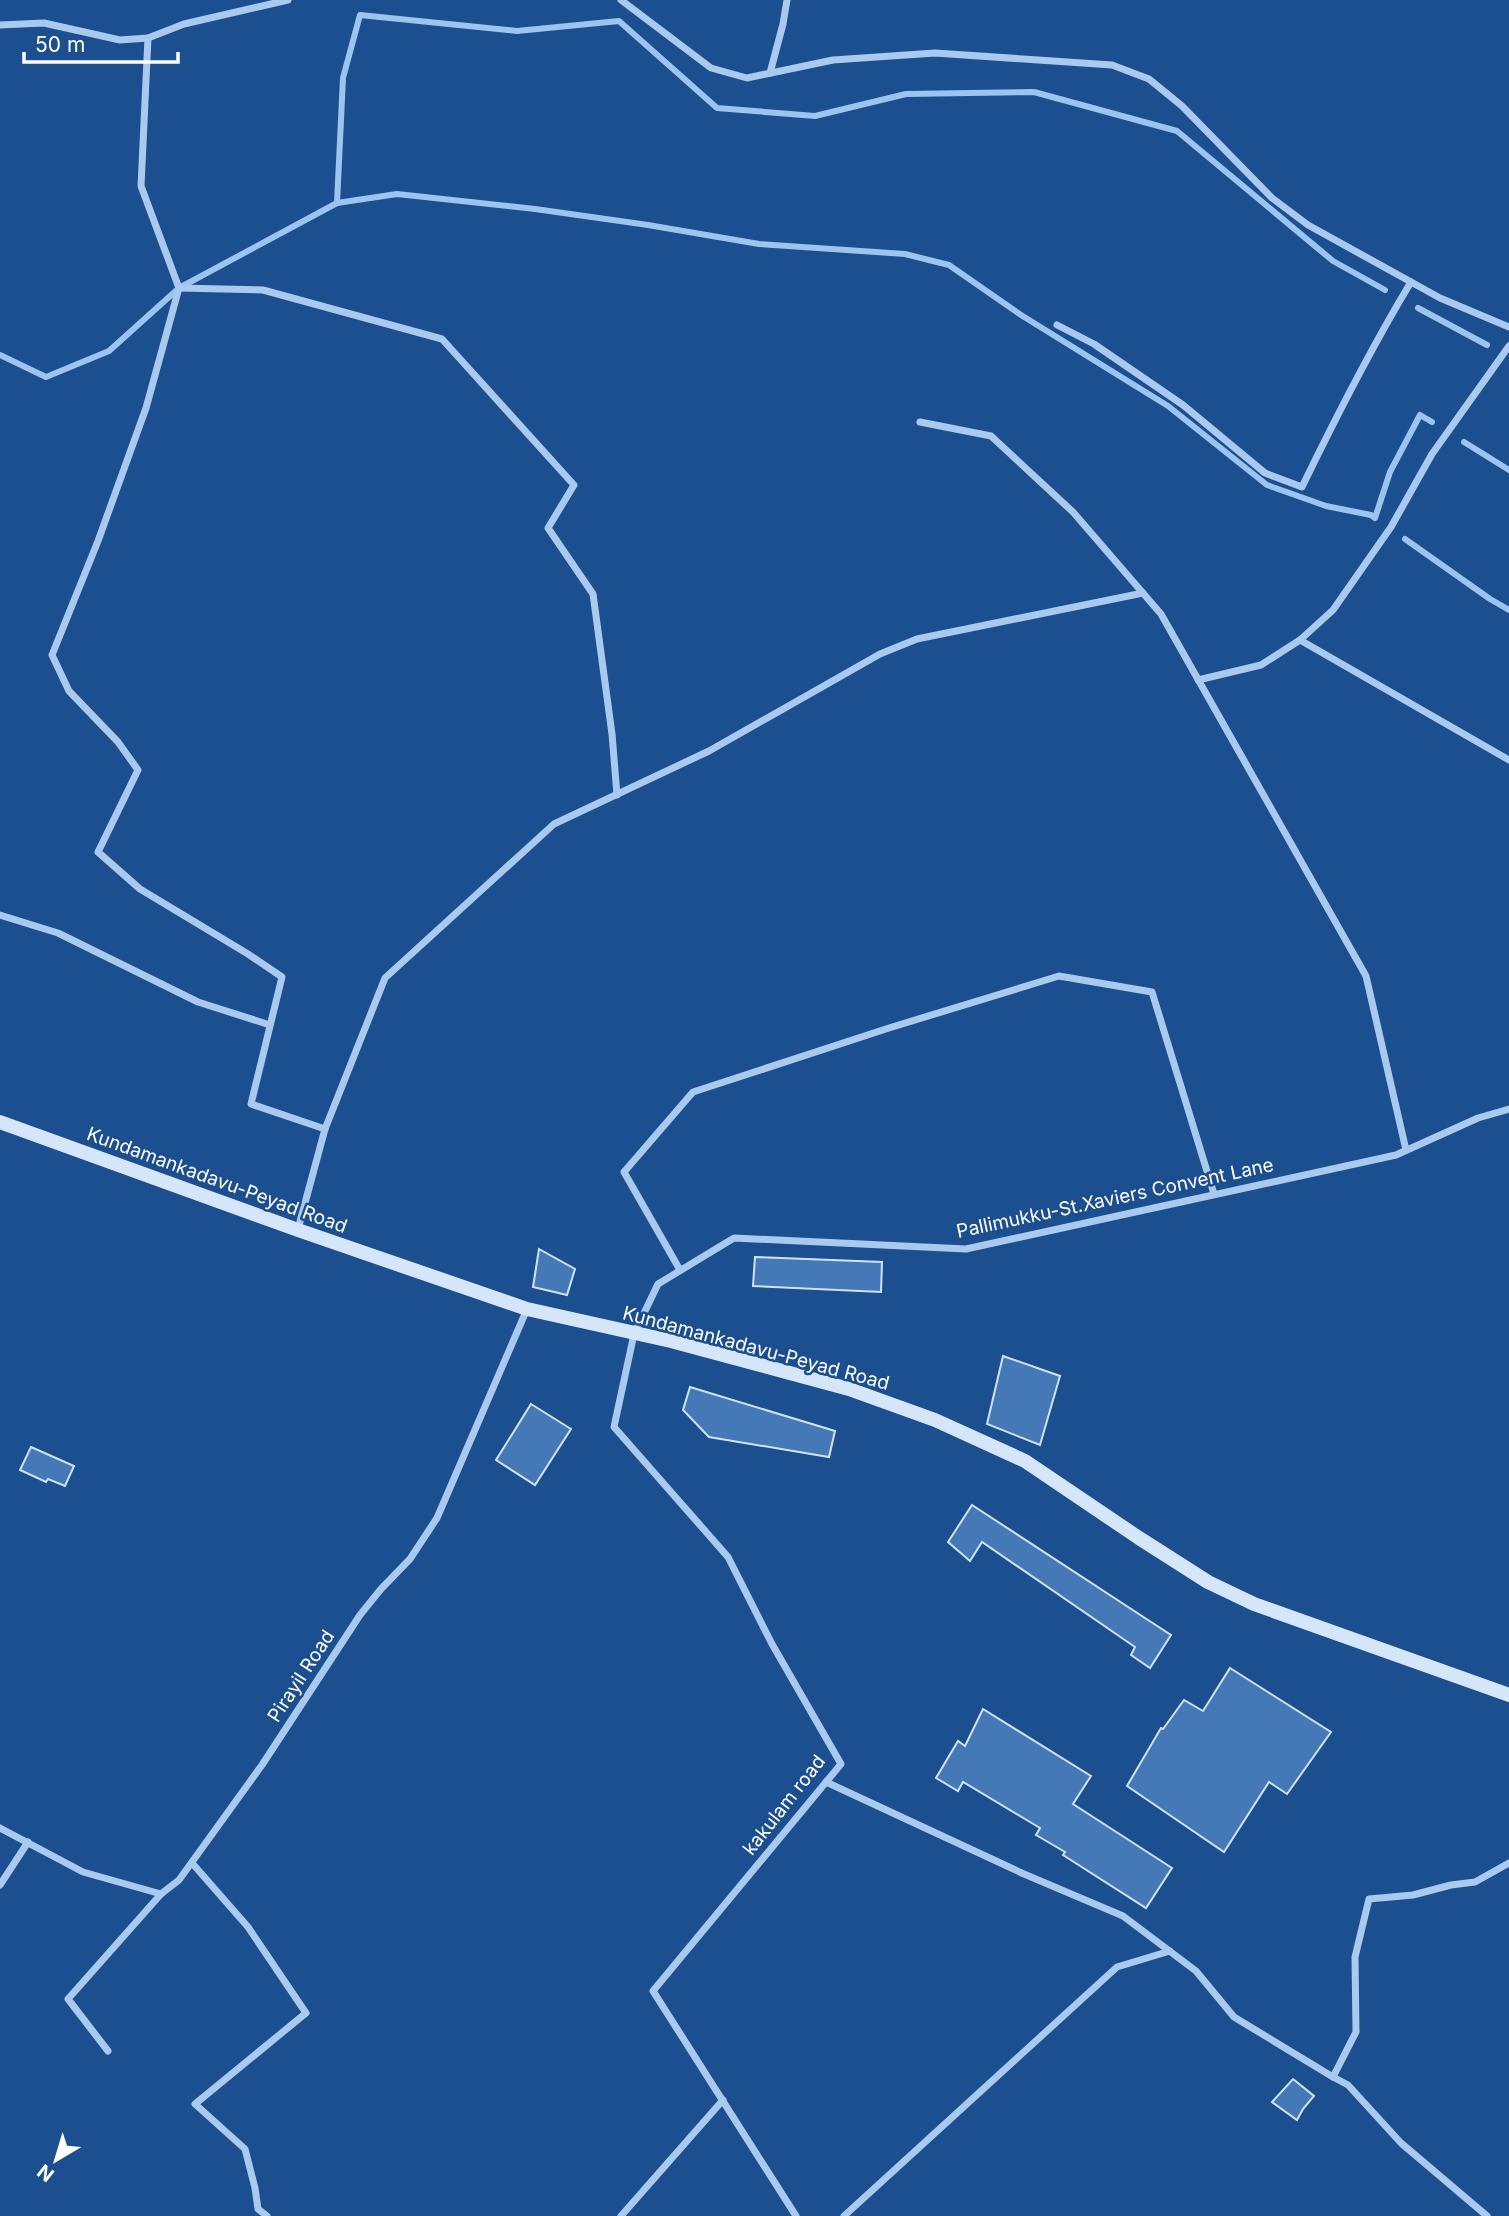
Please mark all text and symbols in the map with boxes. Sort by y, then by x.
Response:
scale bar [24,21,178,65]
text: 50 m [35,32,85,57]
street label: Kundamankadavu-Peyad Road [84,1122,350,1238]
street label: Pallimukku-St.Xaviers Convent Lane [954,1153,1276,1243]
street label: Kundamankadavu-Peyad Road [620,1301,892,1395]
street label: Pirayil Road [263,1626,339,1726]
street label: kakulam road [738,1750,830,1860]
north arrow [21,2125,91,2195]
text: N [33,2159,59,2187]

